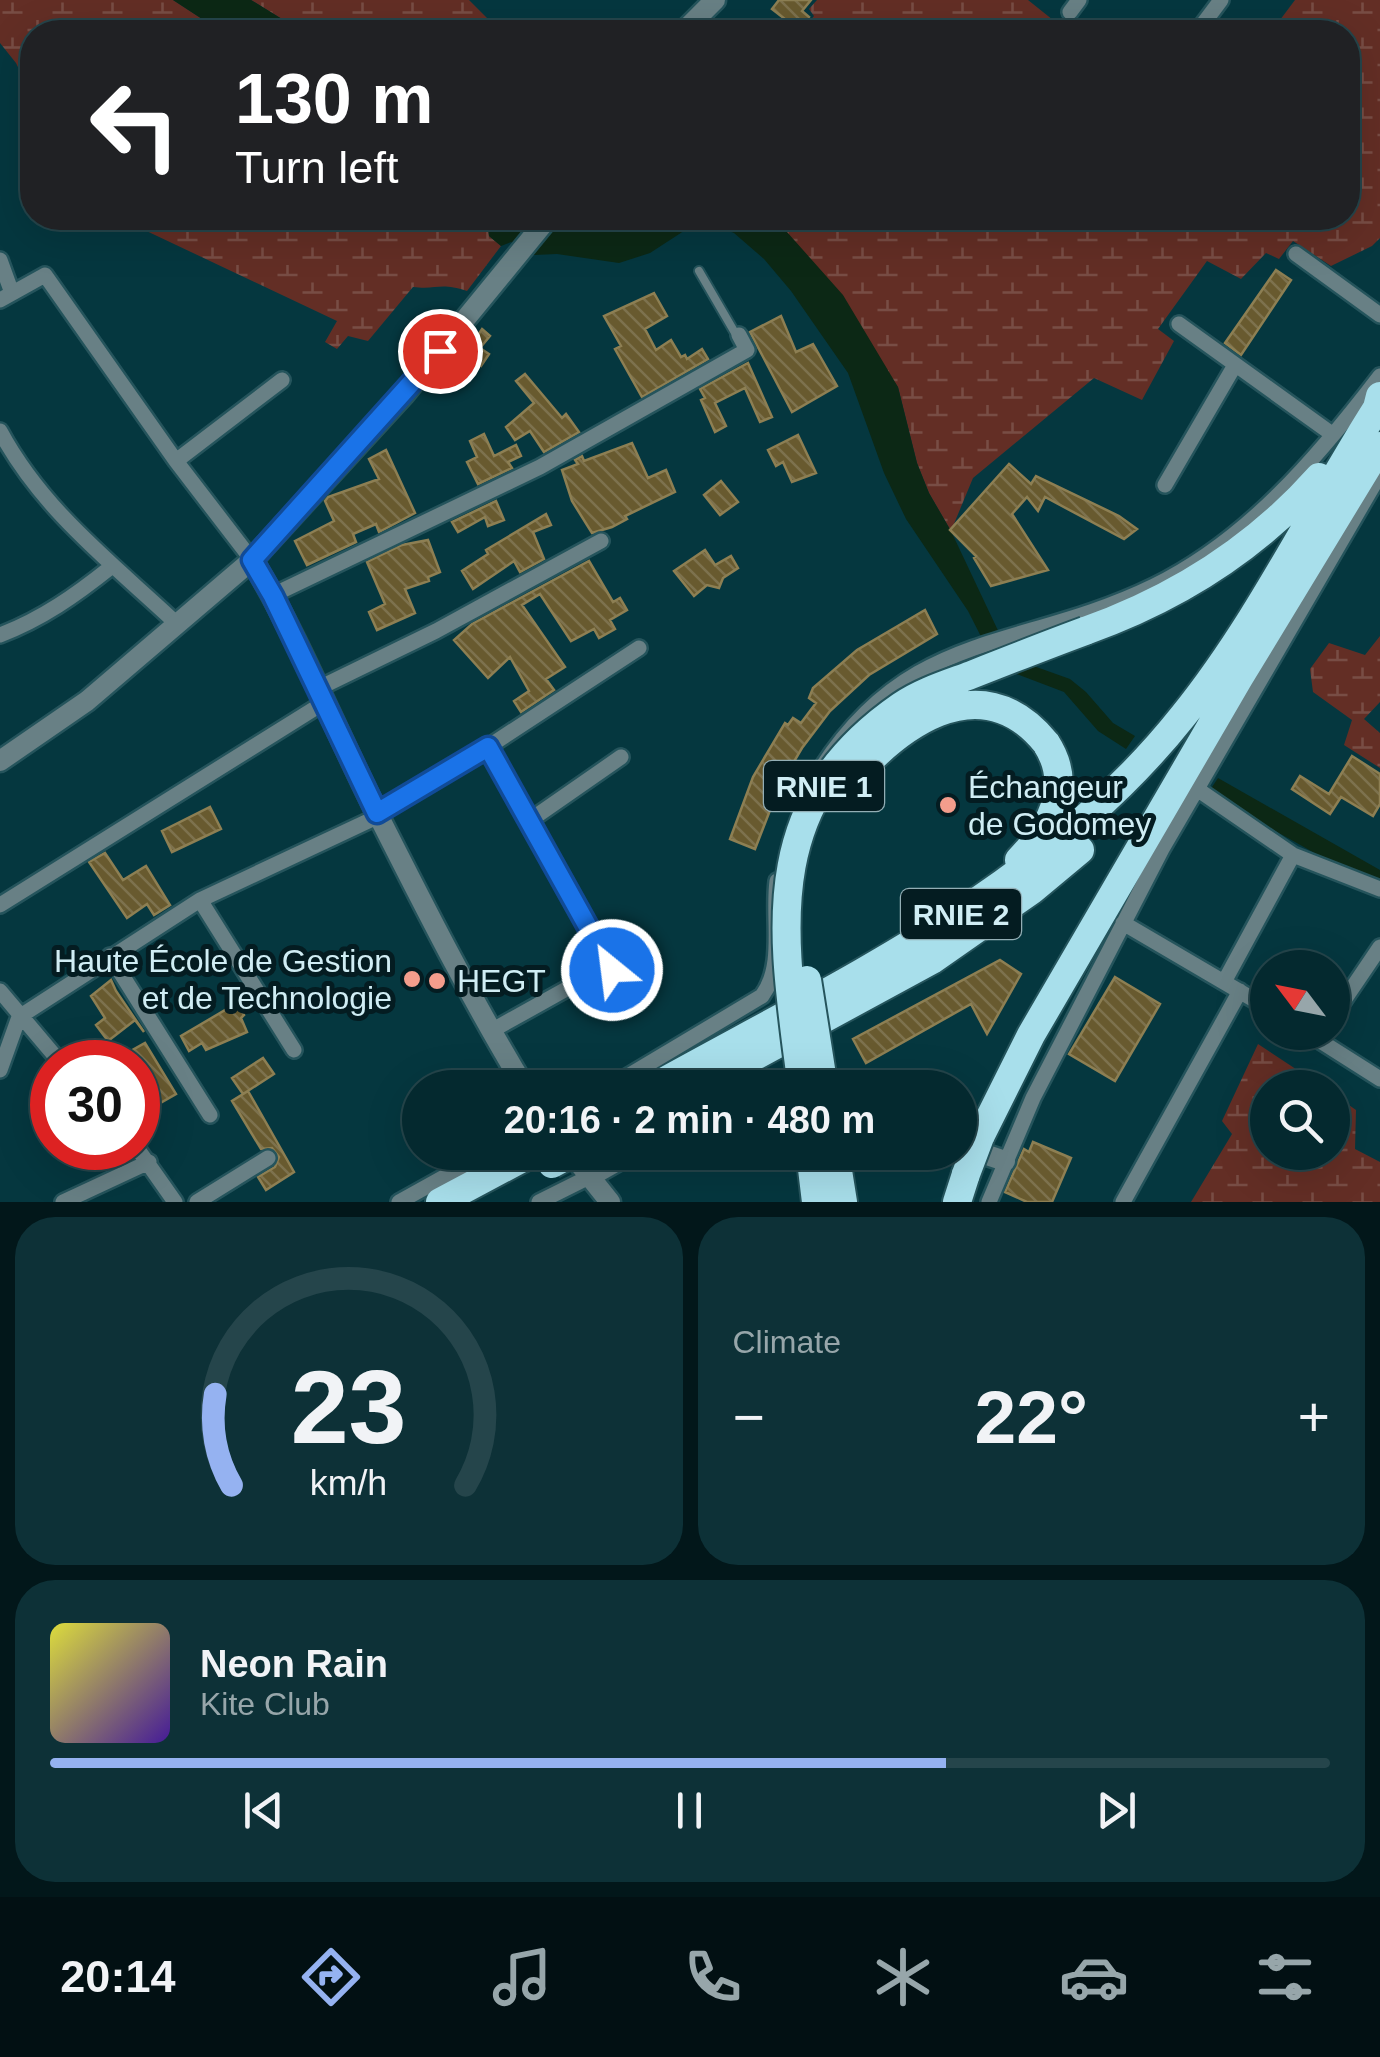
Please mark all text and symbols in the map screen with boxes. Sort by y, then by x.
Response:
icon: left [70,60,200,190]
text: 130 m [235,60,433,138]
text: Turn left [235,142,398,193]
pin [398,309,483,394]
icon: arrive [413,324,468,379]
road number: RNIE 1 [764,761,884,811]
place label: Échangeur de Godomey [968,769,1151,842]
marker: Échangeur de Godomey [937,794,959,816]
road number: RNIE 2 [901,889,1021,939]
position arrow [560,918,664,1022]
place label: Haute École de Gestion et de Technologie [54,943,392,1016]
north arrow [1250,950,1350,1050]
map controls [1250,950,1350,1170]
place label: HEGT [457,963,546,999]
marker: Haute École de Gestion et de Technologie [401,968,423,990]
marker: HEGT [426,970,448,992]
speed limit sign: 30 [30,1040,160,1170]
button: search [1250,1070,1350,1170]
text: 20:16 · 2 min · 480 m [504,1099,875,1141]
text: Climate [733,1324,841,1360]
text: 23 [291,1349,407,1465]
text: 22° [975,1375,1088,1459]
text: − [733,1386,765,1448]
text: + [1298,1386,1330,1448]
text: km/h [310,1463,387,1503]
text: Neon Rain [200,1643,388,1685]
text: Kite Club [200,1686,330,1722]
icon: previous [236,1783,291,1838]
icon: pause [662,1783,717,1838]
icon: next [1089,1783,1144,1838]
icon: directions [296,1942,366,2012]
icon: music [487,1942,557,2012]
icon: phone [678,1942,748,2012]
icon: climate [868,1942,938,2012]
icon: car [1059,1942,1129,2012]
icon: filters [1250,1942,1320,2012]
text: 20:14 [60,1951,175,2002]

